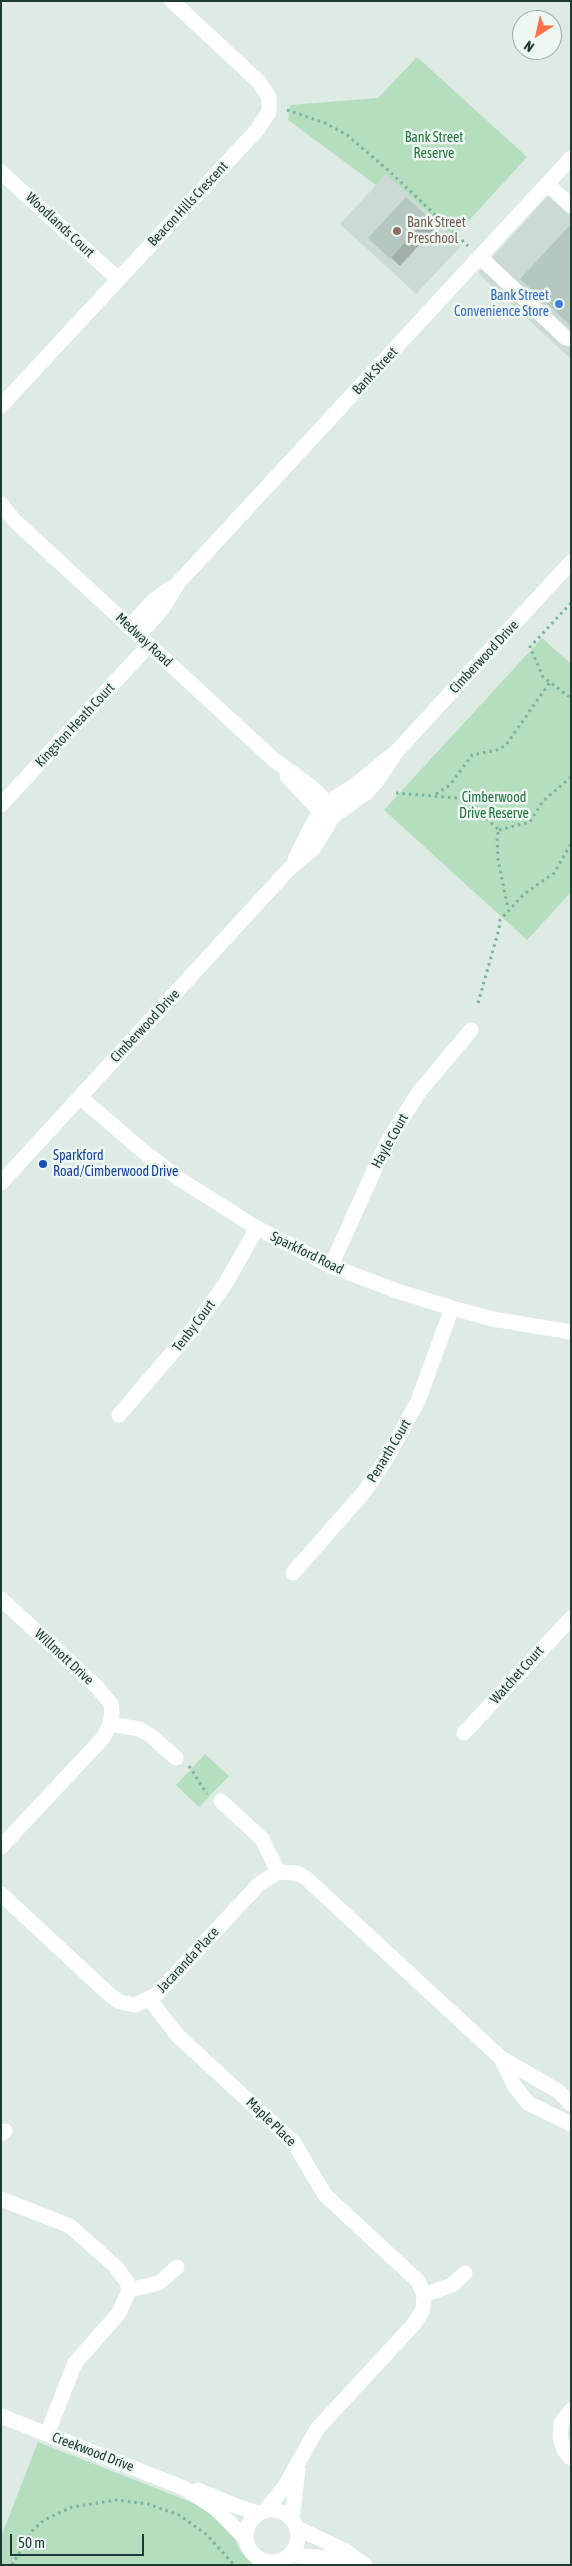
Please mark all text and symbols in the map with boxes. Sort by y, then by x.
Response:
north arrow [512,10,562,60]
text: N [521,38,537,55]
park label: Bank Street Reserve [405,130,463,162]
street label: Beacon Hills Crescent [144,158,232,250]
street label: Woodlands Court [22,189,98,261]
place label: Bank Street Preschool [407,215,466,248]
marker: Bank Street Preschool [391,225,403,237]
place label: Bank Street Convenience Store [454,288,549,321]
marker: Bank Street Convenience Store [553,298,565,310]
street label: Bank Street [349,344,401,398]
street label: Medway Road [112,609,176,671]
street label: Cimberwood Drive [446,617,522,697]
street label: Kingston Heath Court [32,680,118,770]
park label: Cimberwood Drive Reserve [459,790,529,822]
street label: Cimberwood Drive [107,986,183,1066]
street label: Hayle Court [368,1111,412,1171]
place label: Sparkford Road/Cimberwood Drive [53,1148,178,1180]
marker: Sparkford Road/Cimberwood Drive [37,1158,49,1170]
street label: Sparkford Road [268,1228,346,1278]
street label: Tenby Court [169,1297,219,1355]
street label: Penarth Court [364,1416,414,1486]
street label: Willmott Drive [31,1625,97,1689]
street label: Watchet Court [487,1643,547,1707]
street label: Jacaranda Place [153,1924,223,1996]
street label: Maple Place [243,2094,299,2150]
street label: Creekwood Drive [50,2429,136,2475]
scale bar [12,2524,146,2556]
text: 50 m [18,2534,45,2551]

